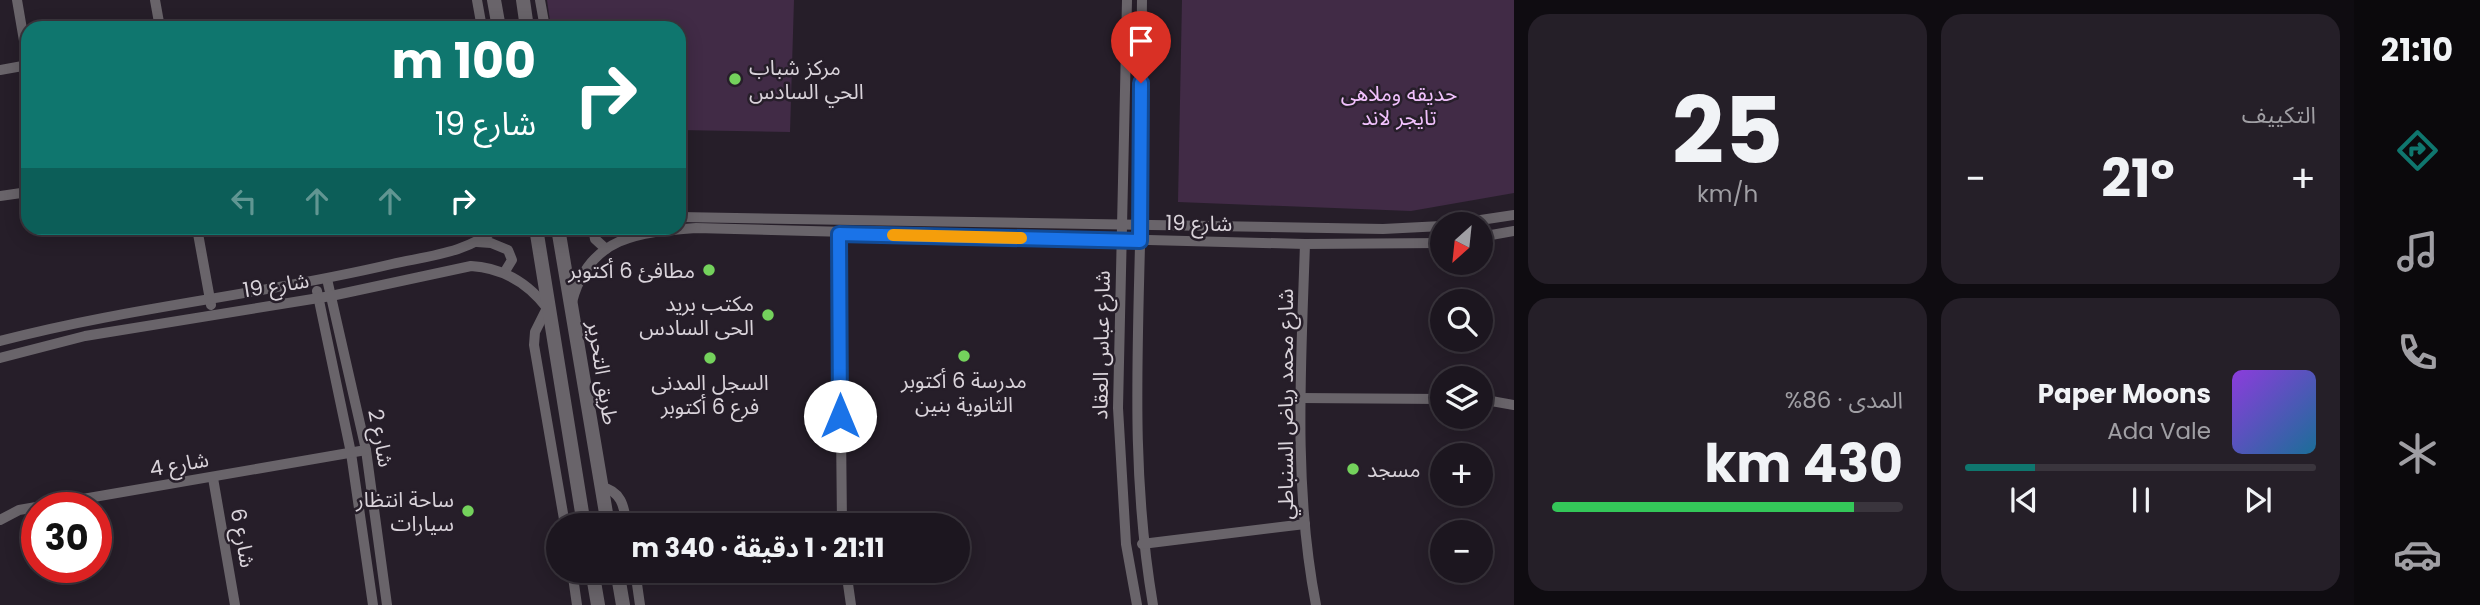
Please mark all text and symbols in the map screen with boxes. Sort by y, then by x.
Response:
pin [1111,11,1171,83]
icon: arrive [1122,22,1160,60]
text: 100 m [391,27,536,95]
text: 21:10 [2381,27,2453,72]
icon: right [560,49,651,140]
place label: مركز شباب الحي السادس [749,53,864,107]
text: 25 [1672,67,1783,195]
marker: مركز شباب الحي السادس [727,71,743,87]
park label: حديقه وملاهى تايجر لاند [1341,79,1457,132]
text: التكييف [2242,99,2316,131]
text: شارع 19 [435,101,536,146]
icon: directions [2393,126,2442,175]
text: 21° [2101,142,2175,215]
text: − [1965,152,1986,205]
text: + [2290,152,2316,205]
text: km/h [1697,178,1758,210]
icon: left [225,182,263,220]
icon: ahead [298,182,336,220]
icon: ahead [371,182,409,220]
icon: right [444,182,482,220]
street label: شارع 19 [1165,208,1232,239]
north arrow [1430,212,1493,275]
map controls [1430,212,1493,583]
icon: music [2393,227,2442,276]
place label: مطافئ 6 أكتوبر [567,256,695,285]
marker: مطافئ 6 أكتوبر [701,262,717,278]
street label: شارع 19 [241,265,311,306]
street label: شارع عباس العقاد [1085,270,1118,420]
place label: مكتب بريد الحى السادس [639,289,754,342]
street label: شارع محمد رياض السنباطي [1271,289,1301,519]
button: search [1430,289,1493,352]
marker: مكتب بريد الحى السادس [760,307,776,323]
street label: طريق التحرير [580,318,626,427]
icon: phone [2393,328,2442,377]
marker: مدرسة 6 أكتوبر الثانوية بنين [956,348,972,364]
marker: السجل المدنى فرع 6 أكتوبر [702,350,718,366]
place label: مدرسة 6 أكتوبر الثانوية بنين [900,366,1027,419]
button: layers [1430,366,1493,429]
place label: السجل المدنى فرع 6 أكتوبر [651,368,769,422]
text: Paper Moons [2038,376,2211,412]
position arrow [803,379,877,453]
text: المدى · 86% [1785,384,1903,416]
street label: شارع 2 [360,406,401,470]
text: Ada Vale [2107,415,2211,447]
text: 430 km [1704,427,1903,500]
icon: climate [2393,429,2442,478]
button: + [1430,443,1493,506]
street label: شارع 4 [147,445,211,484]
place label: مسجد [1367,455,1420,484]
marker: مسجد [1345,461,1361,477]
icon: previous [2005,481,2043,519]
icon: pause [2122,481,2160,519]
icon: next [2239,481,2277,519]
place label: ساحة انتظار سيارات [355,485,454,538]
speed limit sign: 30 [21,492,112,583]
marker: ساحة انتظار سيارات [460,503,476,519]
street label: شارع 6 [223,506,262,570]
button: − [1430,520,1493,583]
text: 21:11 · 1 دقيقة · 340 m [631,530,885,566]
icon: car [2393,530,2442,579]

